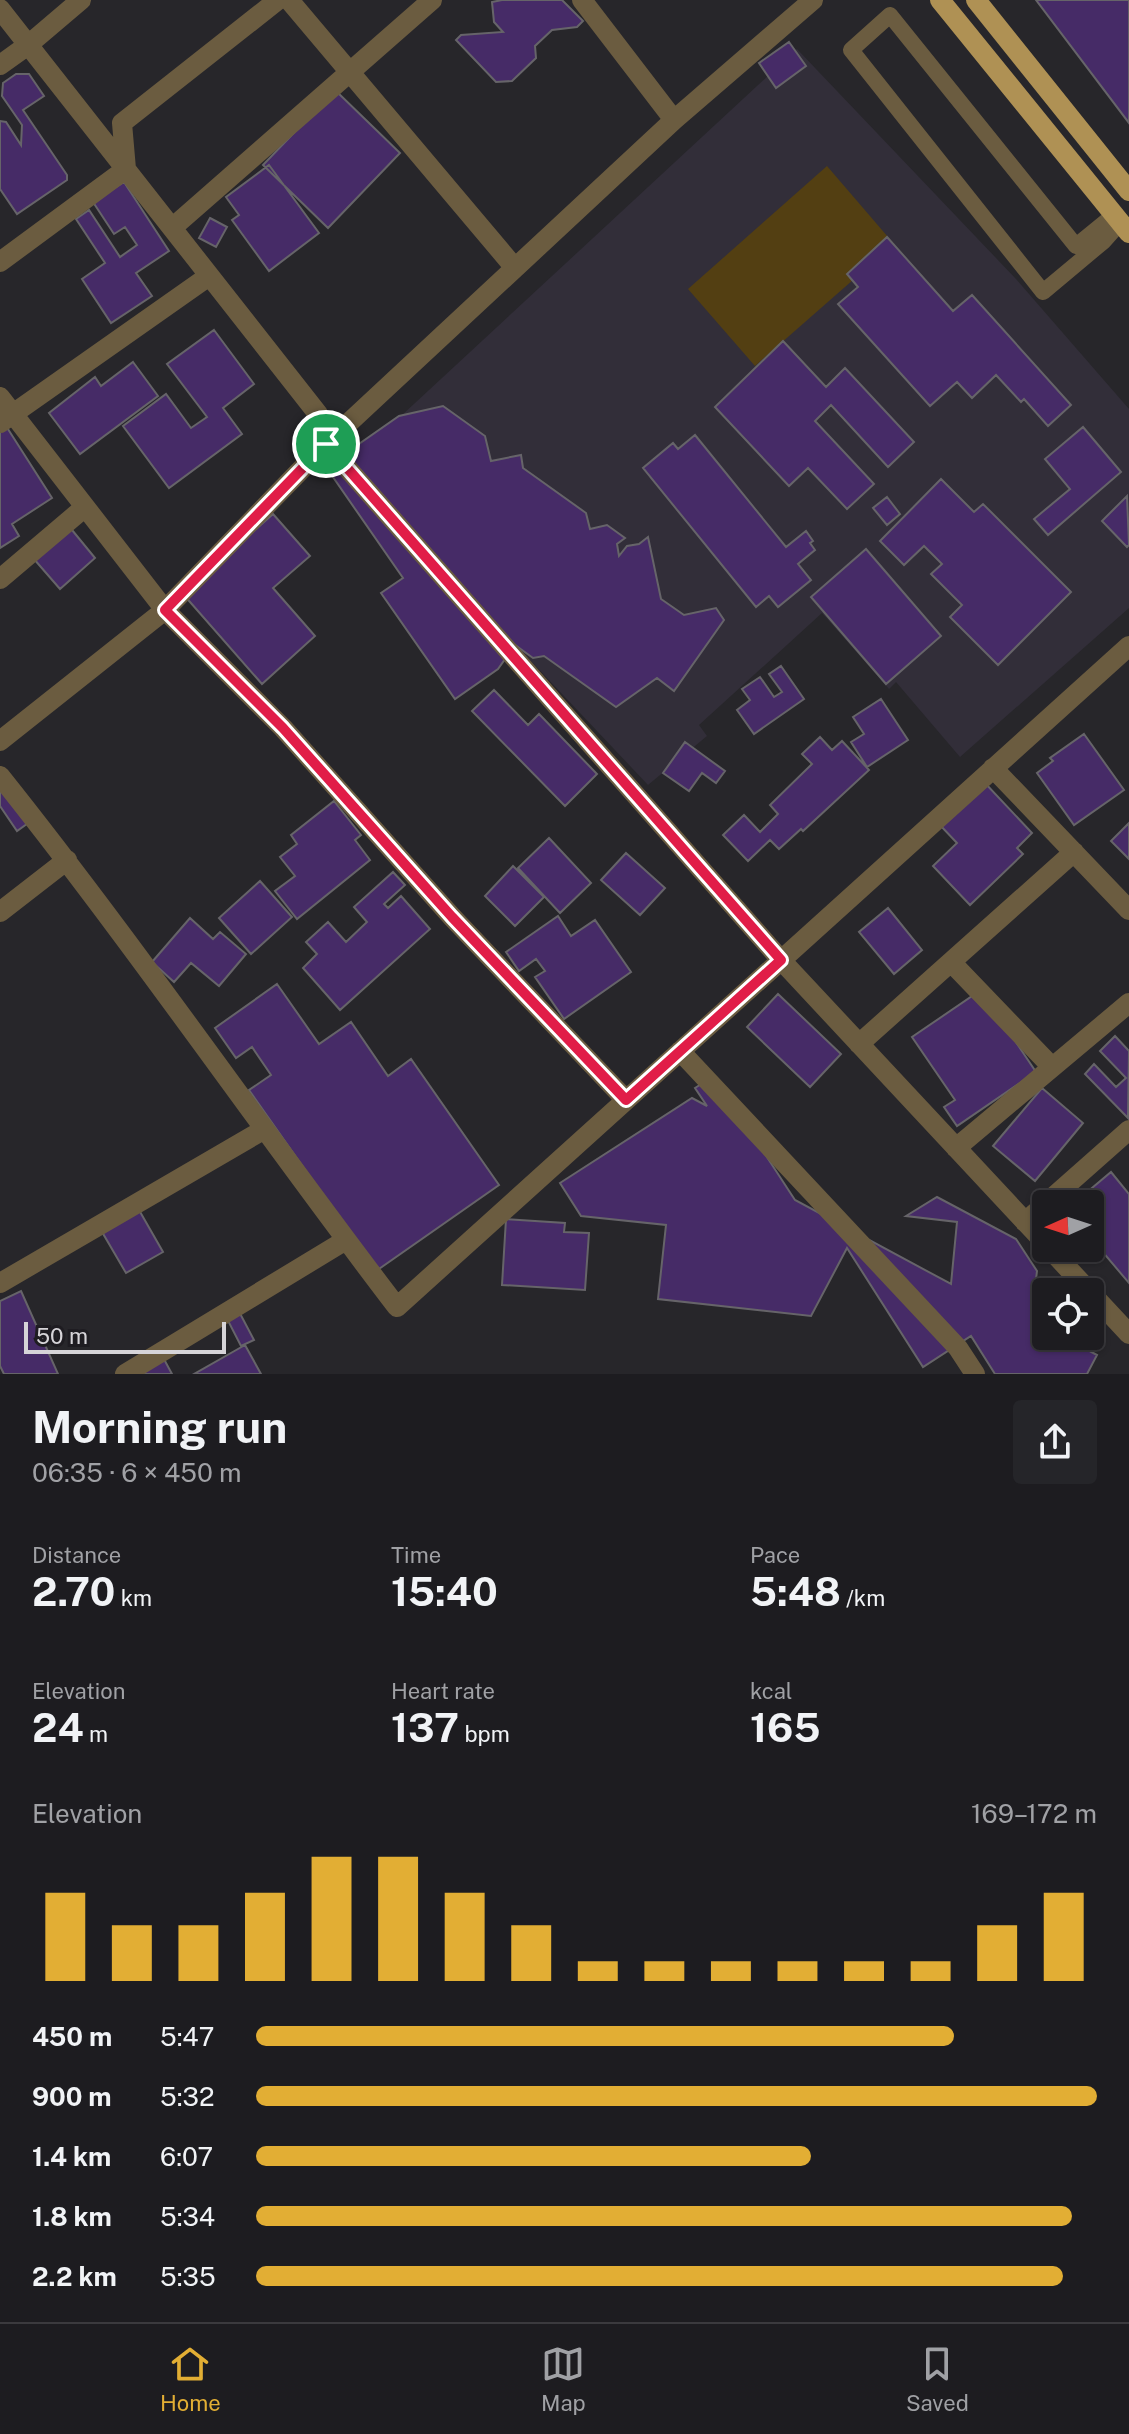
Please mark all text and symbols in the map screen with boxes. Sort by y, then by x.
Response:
pin [292,410,360,478]
icon: arrive [304,422,348,466]
north arrow [1032,1190,1104,1262]
map controls [1032,1190,1104,1350]
button: locate [1032,1278,1104,1350]
scale bar [24,1318,226,1354]
text: 50 m [36,1323,88,1349]
button: share [1013,1400,1097,1484]
text: Morning run [32,1401,287,1453]
text: 06:35 · 6 × 450 m [32,1457,242,1488]
text: Distance [32,1542,121,1568]
text: Time [391,1542,441,1568]
text: Pace [750,1542,800,1568]
text: 2.70 [32,1568,115,1615]
text: 15:40 [391,1568,498,1615]
text: 5:48 [750,1568,841,1615]
text: km [115,1585,152,1611]
text: /km [841,1585,885,1611]
text: Elevation [32,1678,125,1704]
text: Heart rate [391,1678,495,1704]
text: kcal [750,1678,792,1704]
text: 24 [32,1704,84,1751]
text: 137 [391,1704,459,1751]
text: 165 [750,1704,821,1751]
text: m [84,1721,108,1747]
text: bpm [459,1721,510,1747]
text: Elevation [32,1798,142,1829]
text: 169–172 m [971,1798,1097,1829]
text: 450 m [32,2021,112,2052]
text: 5:47 [160,2021,214,2052]
text: 900 m [32,2081,112,2112]
text: 5:32 [160,2081,214,2112]
text: 1.4 km [32,2141,111,2172]
text: 6:07 [160,2141,213,2172]
text: 1.8 km [32,2201,112,2232]
text: 5:34 [160,2201,215,2232]
text: 2.2 km [32,2261,117,2292]
text: 5:35 [160,2261,216,2292]
tab: Home [160,2342,221,2416]
tab: Map [541,2342,586,2416]
tab: Saved [906,2342,969,2416]

